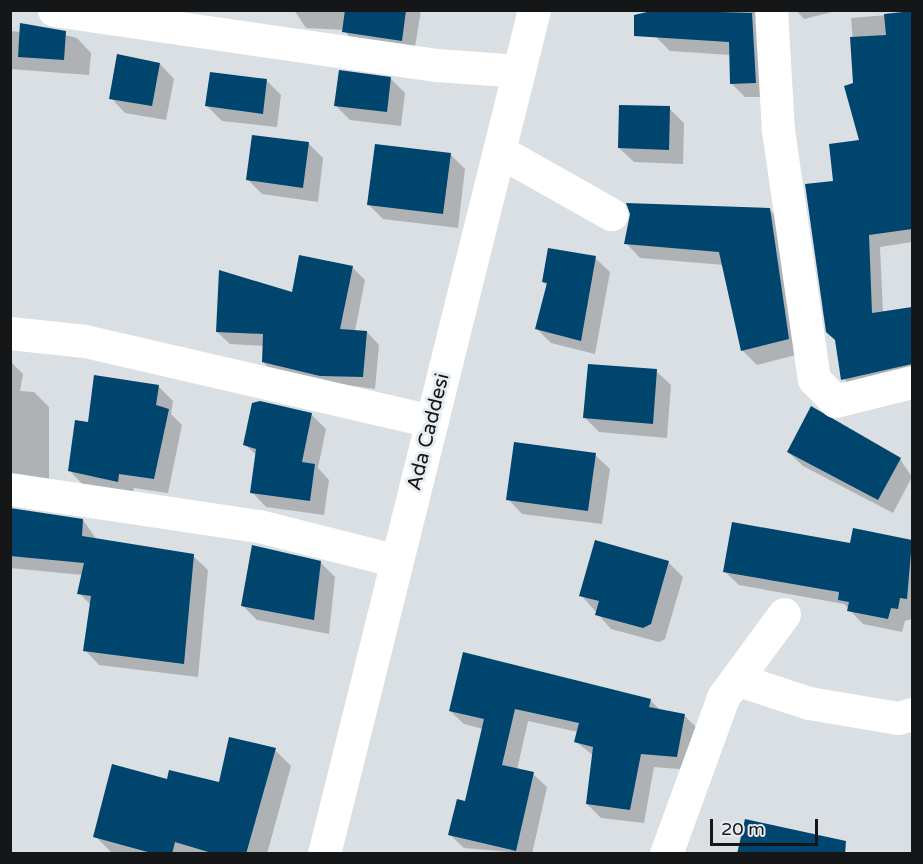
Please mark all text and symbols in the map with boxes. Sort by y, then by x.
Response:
street label: Ada Caddesi [403,371,455,493]
scale bar [713,807,821,845]
text: 20 m [721,818,765,840]

